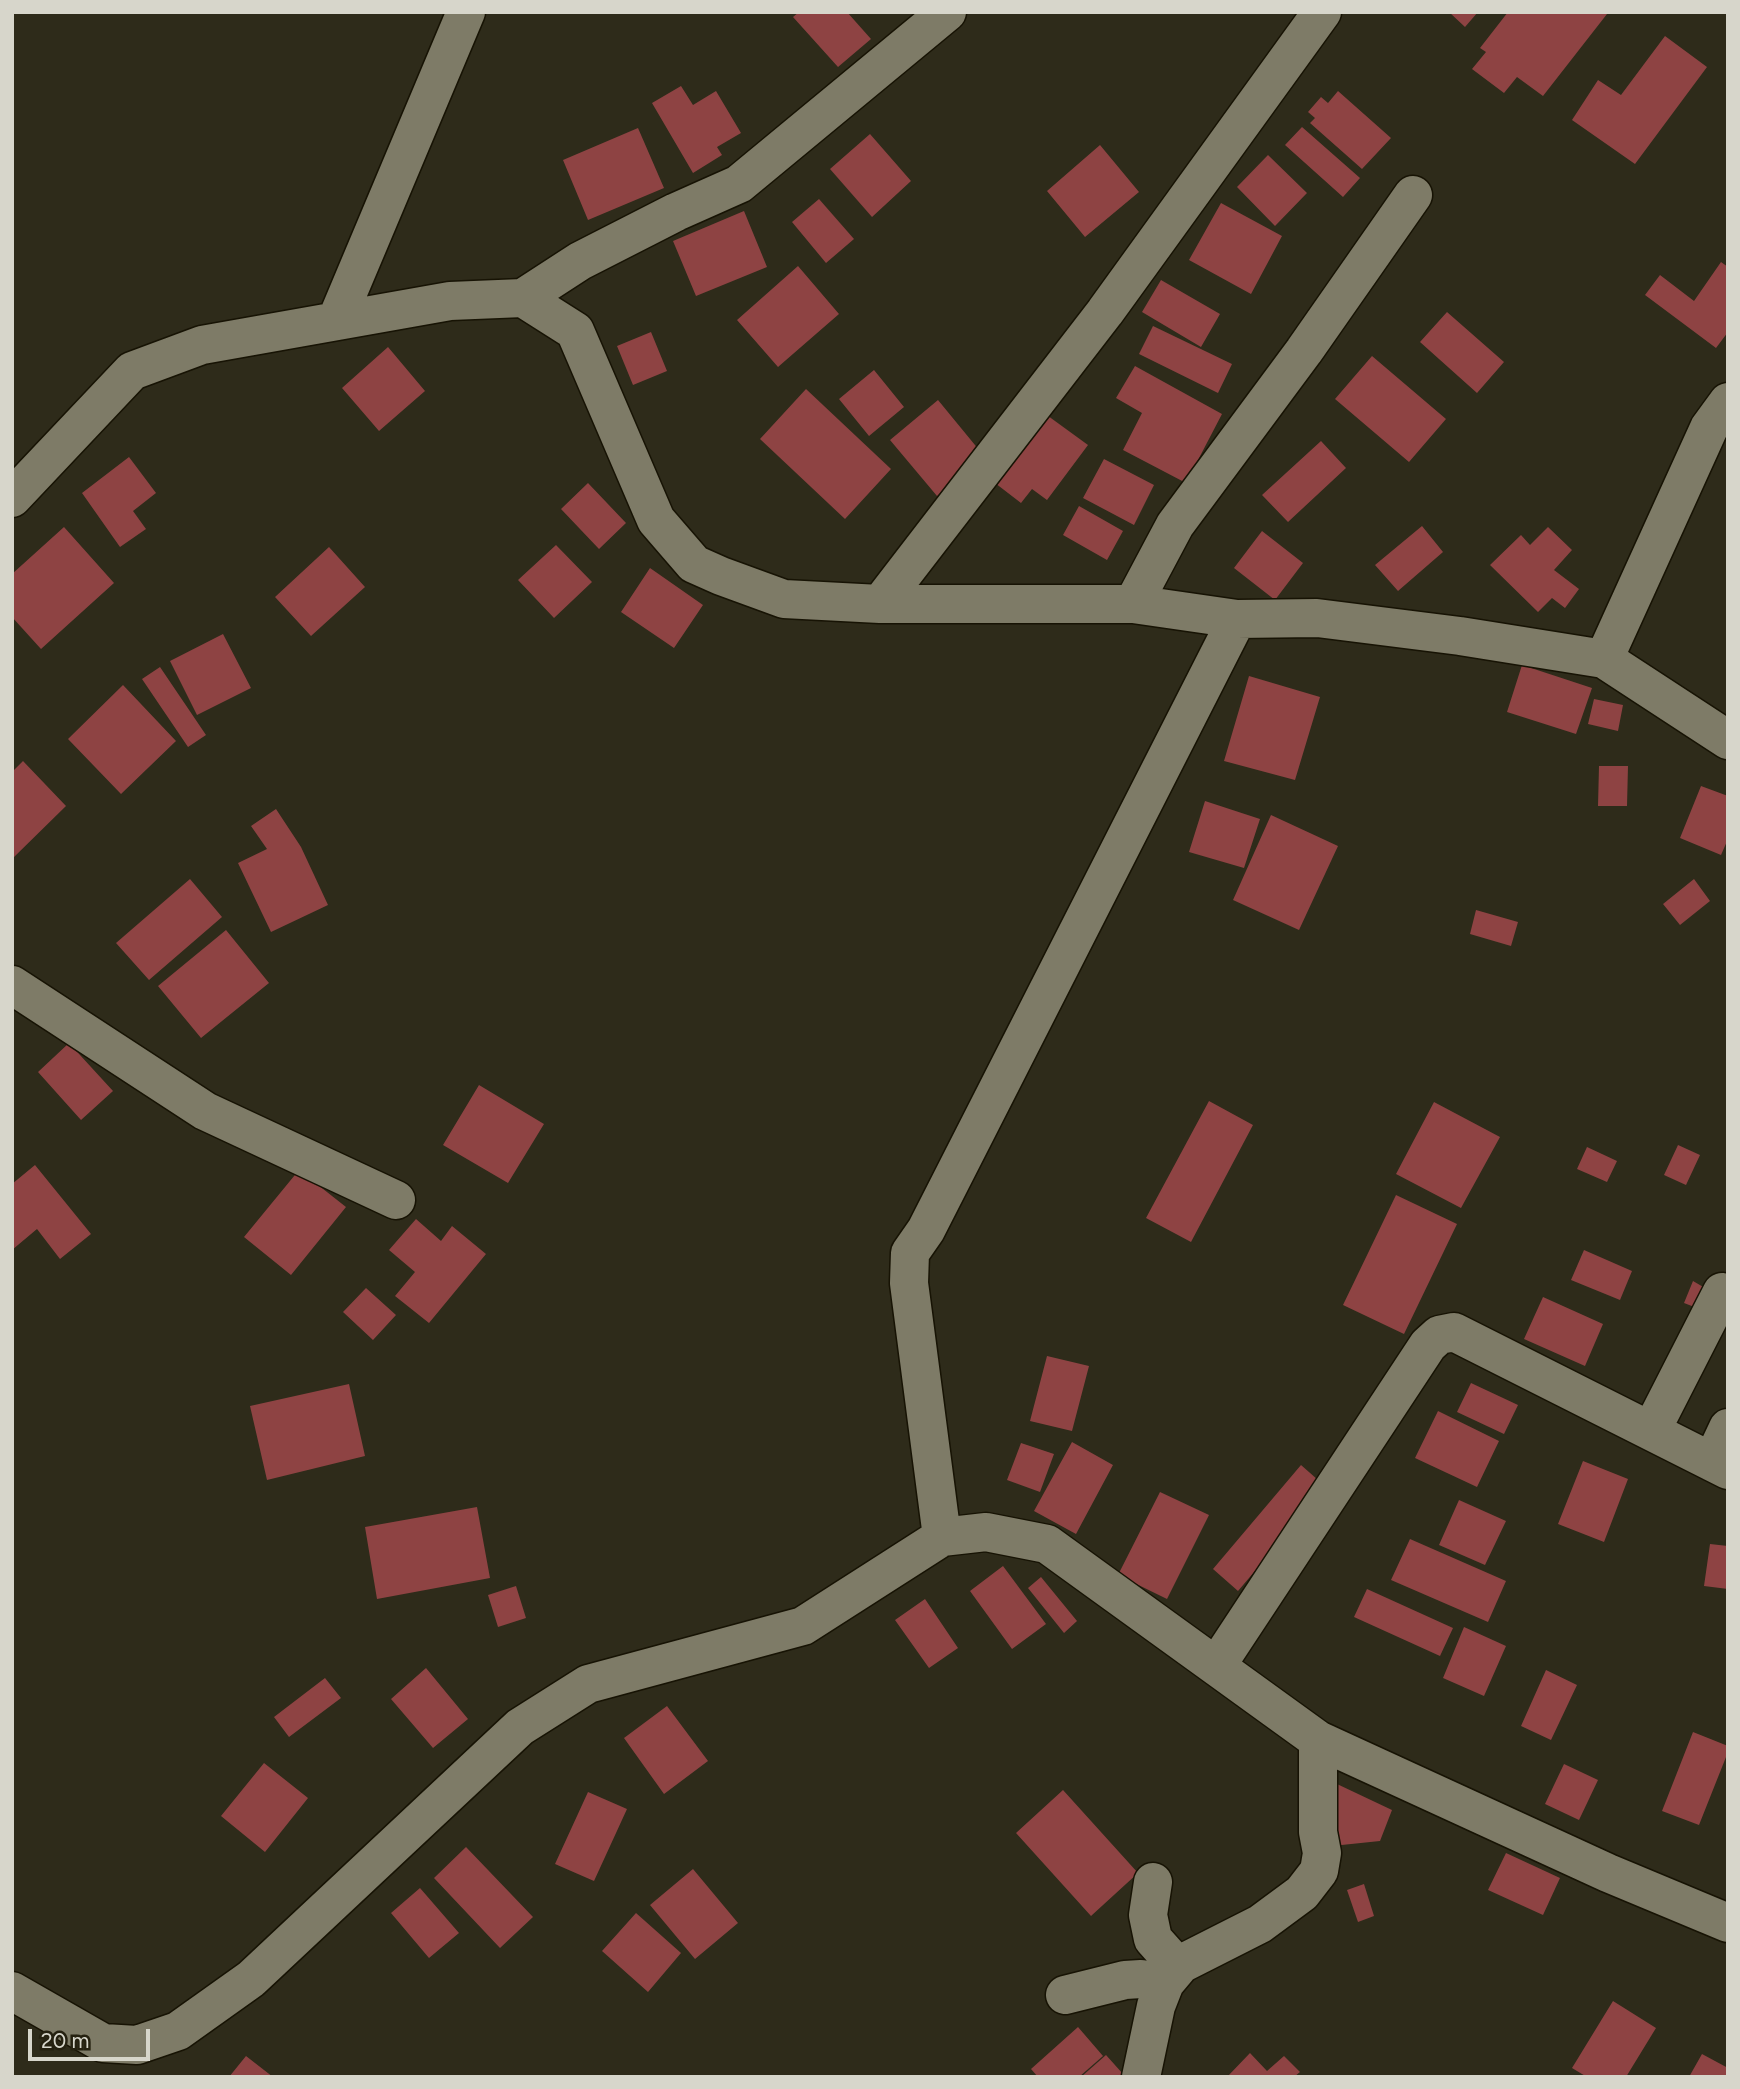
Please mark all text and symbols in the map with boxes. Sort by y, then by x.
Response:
scale bar [32,2016,154,2060]
text: 20 m [41,2028,89,2053]

